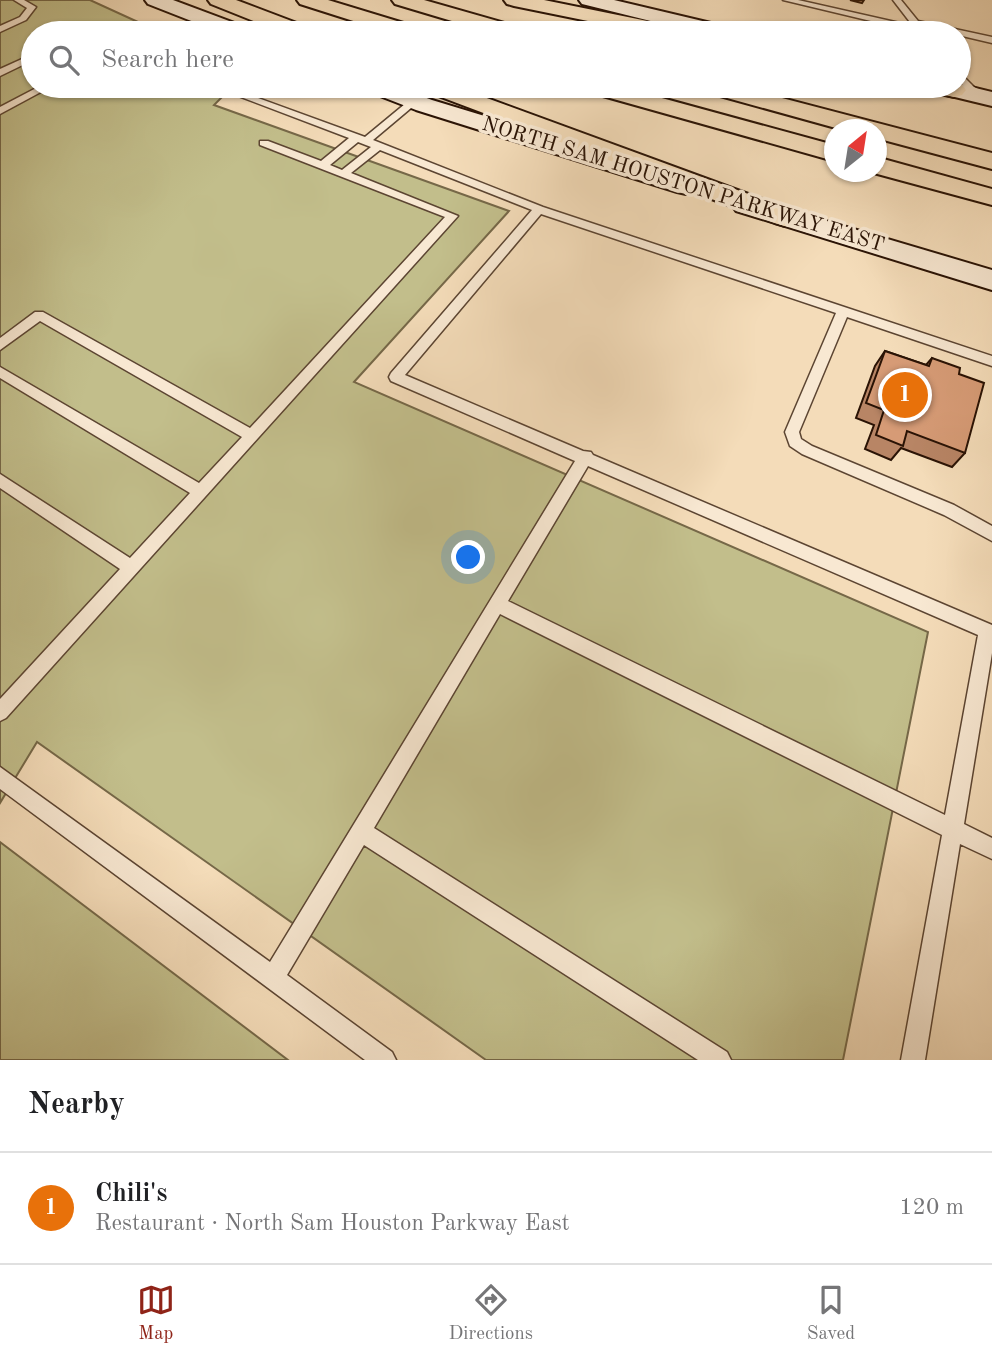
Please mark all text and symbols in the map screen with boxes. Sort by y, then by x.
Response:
search box [21,21,971,98]
icon: search [45,41,83,79]
text: Search here [101,47,234,73]
street label: NORTH SAM HOUSTON PARKWAY EAST [479,114,887,256]
north arrow [824,119,887,182]
pin: 1 [882,369,928,421]
your location [451,540,485,574]
text: Nearby [28,1090,125,1120]
text: Chili's [95,1181,168,1207]
text: 1 [44,1196,58,1219]
text: 120 m [899,1196,964,1219]
text: Restaurant · North Sam Houston Parkway East [95,1212,570,1235]
tab: Map [137,1281,175,1346]
tab: Directions [449,1281,533,1346]
tab: Saved [807,1281,855,1346]

